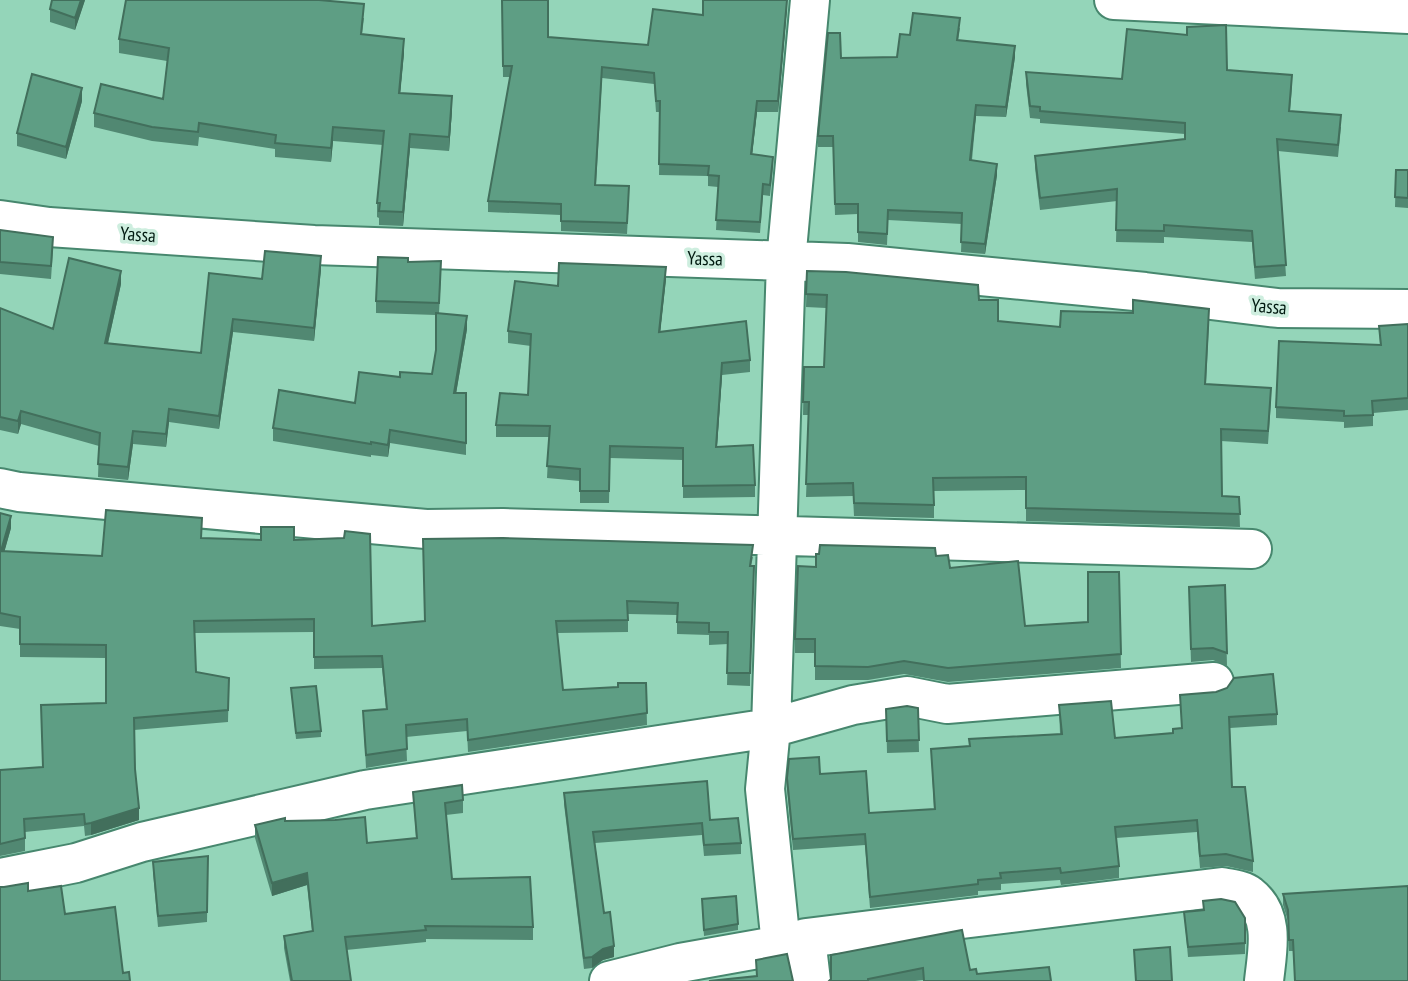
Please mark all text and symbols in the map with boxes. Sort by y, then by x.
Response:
street label: Yassa [119,221,157,247]
street label: Yassa [687,245,723,271]
street label: Yassa [1250,292,1288,320]

